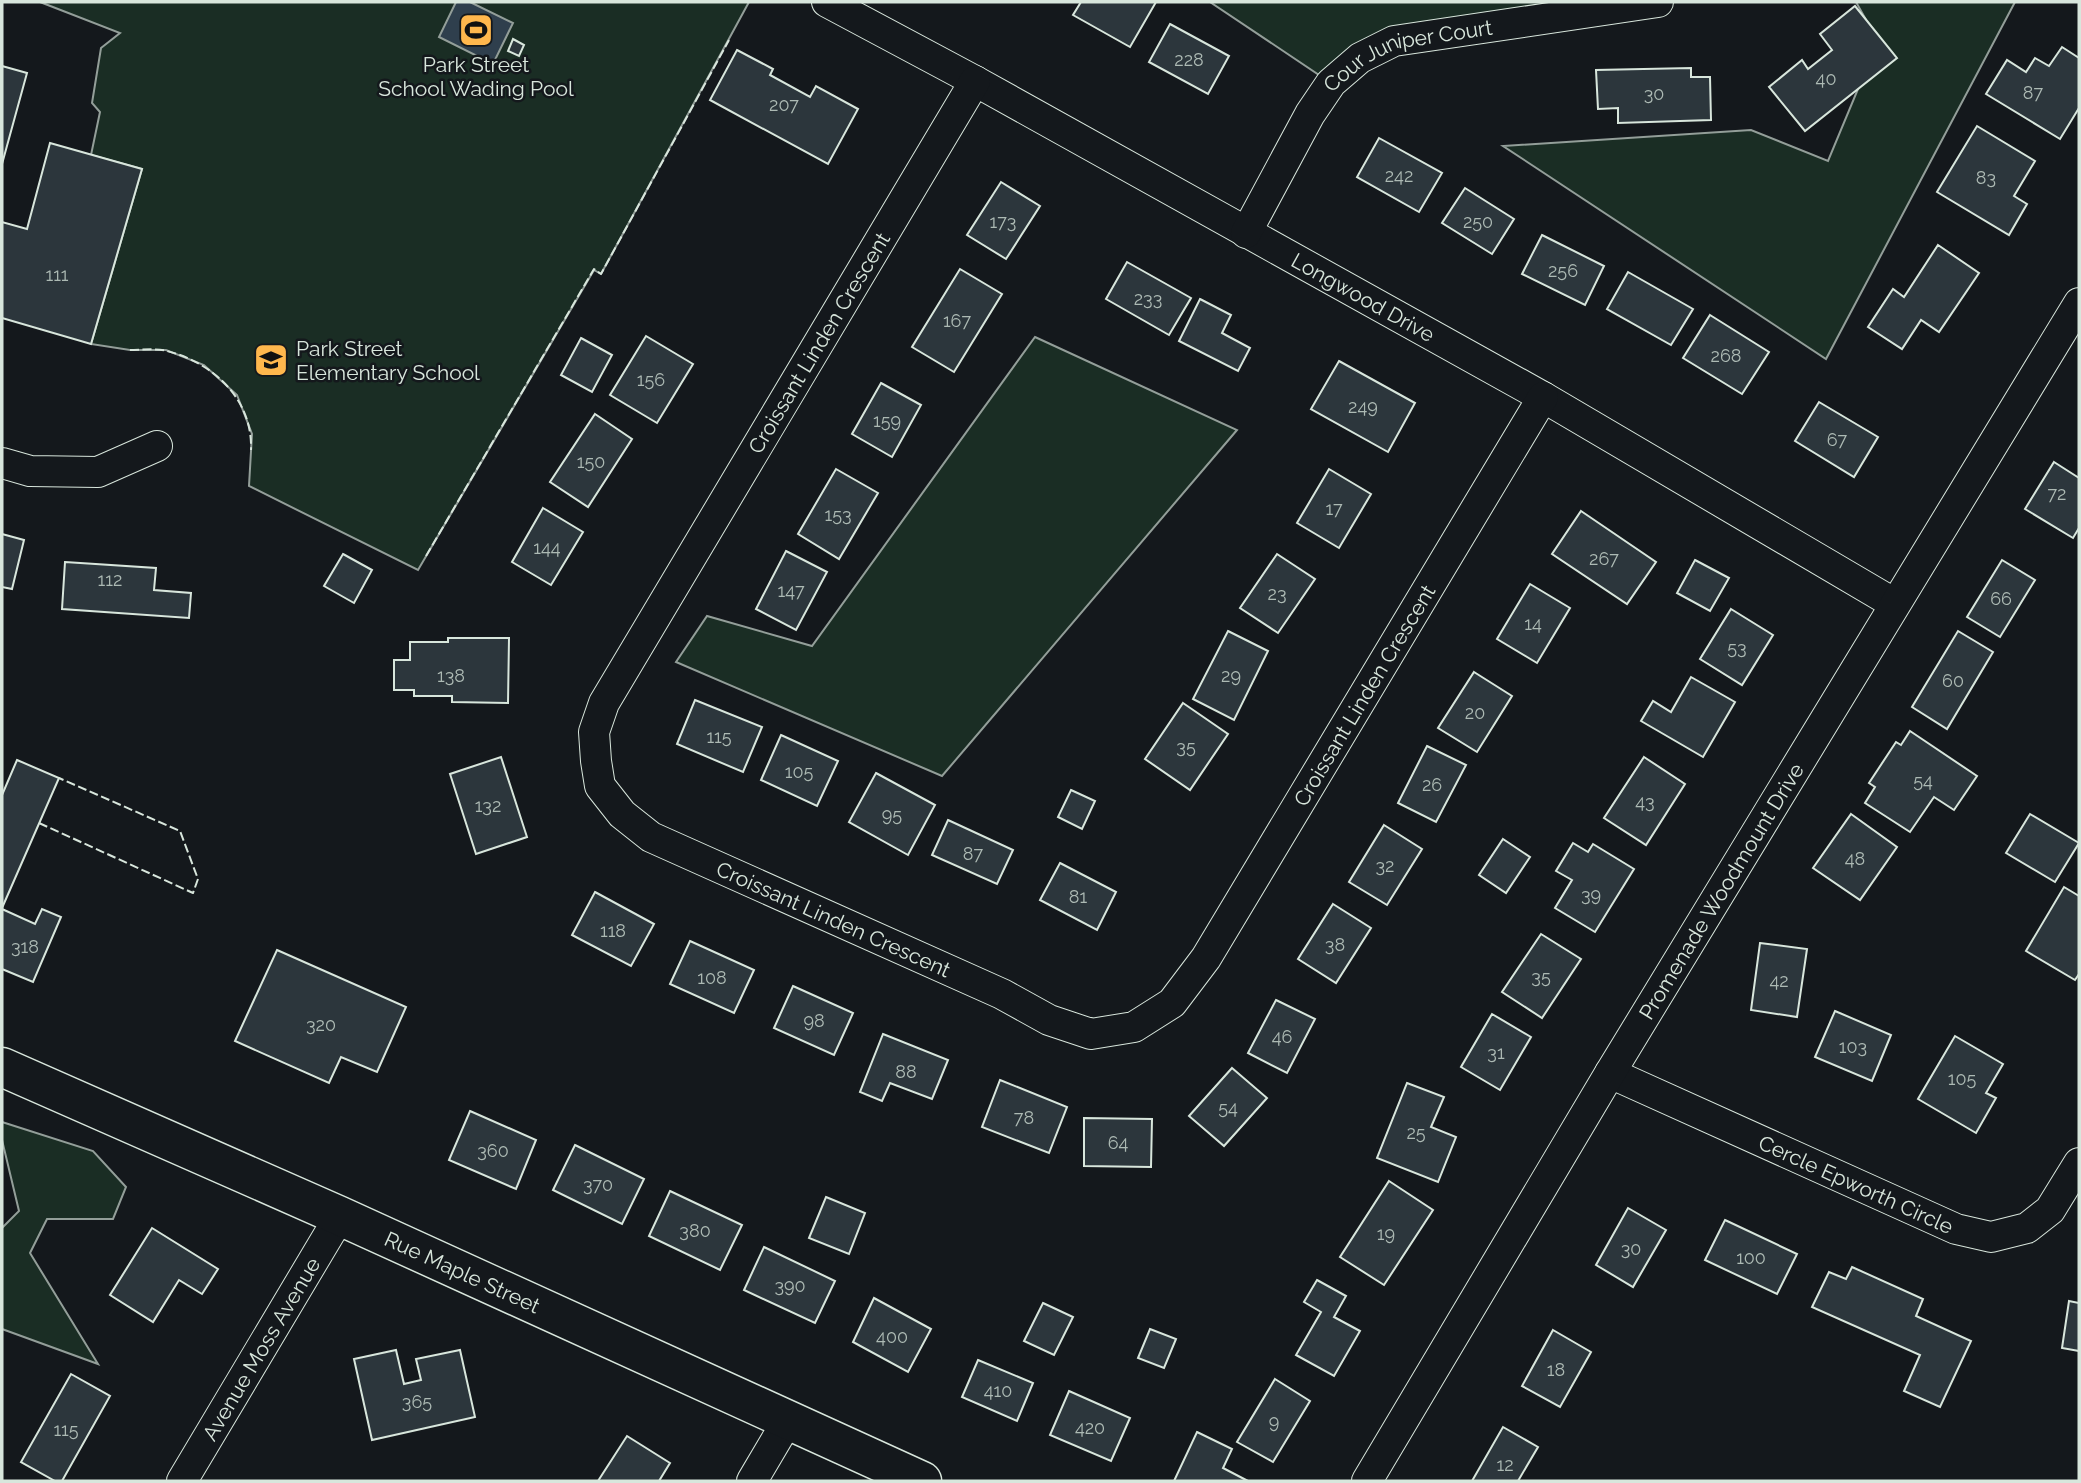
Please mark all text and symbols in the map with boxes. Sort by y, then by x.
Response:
sports icon: Park Street School Wading Pool [457,11,495,49]
street label: Cour Juniper Court [1318,14,1494,97]
house number: 228 [1174,49,1204,70]
place label: Park Street School Wading Pool [378,52,574,101]
house number: 40 [1816,68,1836,89]
house number: 87 [2023,82,2044,103]
house number: 30 [1644,83,1664,104]
house number: 207 [769,94,799,115]
house number: 242 [1385,165,1413,186]
house number: 83 [1976,167,1996,188]
house number: 173 [990,211,1016,232]
house number: 250 [1463,211,1493,232]
street label: Croissant Linden Crescent [743,228,895,458]
street label: Longwood Drive [1287,247,1439,347]
house number: 256 [1548,260,1578,281]
house number: 111 [45,264,69,285]
house number: 233 [1134,288,1162,309]
house number: 167 [943,310,971,331]
place label: Park Street Elementary School [296,336,480,385]
school or university icon: Park Street Elementary School [252,341,290,379]
house number: 268 [1711,345,1741,366]
house number: 156 [637,369,665,390]
house number: 249 [1348,396,1378,417]
house number: 159 [873,410,901,431]
house number: 67 [1827,429,1848,450]
house number: 150 [577,451,605,472]
house number: 72 [2047,483,2067,504]
house number: 17 [1325,498,1343,519]
house number: 153 [824,504,852,525]
house number: 144 [533,537,561,558]
house number: 267 [1589,548,1619,569]
house number: 112 [98,569,122,590]
house number: 147 [777,580,805,601]
street label: Croissant Linden Crescent [1288,580,1440,810]
house number: 23 [1268,583,1287,604]
house number: 66 [1990,588,2012,609]
house number: 14 [1524,613,1542,634]
house number: 53 [1727,637,1747,658]
house number: 138 [437,665,465,686]
house number: 29 [1221,665,1241,686]
house number: 60 [1942,670,1964,691]
house number: 20 [1465,702,1485,723]
house number: 115 [706,726,732,747]
house number: 35 [1176,736,1196,757]
street label: Promenade Woodmount Drive [1633,758,1808,1024]
house number: 105 [785,761,813,782]
house number: 54 [1913,770,1933,791]
house number: 26 [1422,774,1442,795]
house number: 43 [1635,791,1655,812]
house number: 132 [475,795,501,816]
house number: 95 [882,804,902,825]
house number: 87 [963,843,984,864]
house number: 48 [1845,848,1865,869]
street label: Croissant Linden Crescent [713,855,955,982]
house number: 32 [1376,855,1395,876]
house number: 39 [1581,884,1601,905]
house number: 81 [1069,886,1087,907]
house number: 118 [600,920,626,941]
house number: 38 [1325,934,1345,955]
house number: 318 [11,936,39,957]
house number: 35 [1531,966,1551,987]
house number: 108 [697,967,727,988]
house number: 42 [1769,970,1789,991]
house number: 98 [803,1010,825,1031]
house number: 320 [306,1014,336,1035]
house number: 46 [1272,1026,1292,1047]
house number: 103 [1839,1036,1867,1057]
house number: 31 [1487,1042,1505,1063]
house number: 88 [895,1061,917,1082]
house number: 105 [1948,1068,1976,1089]
house number: 54 [1218,1097,1238,1118]
house number: 78 [1014,1107,1034,1128]
house number: 25 [1406,1122,1426,1143]
street label: Cercle Epworth Circle [1755,1129,1957,1239]
house number: 64 [1108,1132,1129,1153]
house number: 360 [477,1140,509,1161]
house number: 370 [583,1174,613,1195]
house number: 380 [679,1220,711,1241]
house number: 19 [1377,1223,1395,1244]
street label: Rue Maple Street [381,1226,544,1318]
house number: 30 [1621,1238,1641,1259]
house number: 100 [1736,1247,1766,1268]
street label: Avenue Moss Avenue [197,1253,325,1445]
house number: 390 [774,1275,806,1296]
house number: 400 [876,1326,908,1347]
house number: 18 [1547,1359,1565,1380]
house number: 410 [984,1380,1012,1401]
house number: 365 [402,1391,432,1412]
house number: 9 [1269,1411,1279,1432]
house number: 420 [1075,1417,1105,1438]
house number: 115 [53,1419,79,1440]
house number: 12 [1496,1454,1514,1475]

